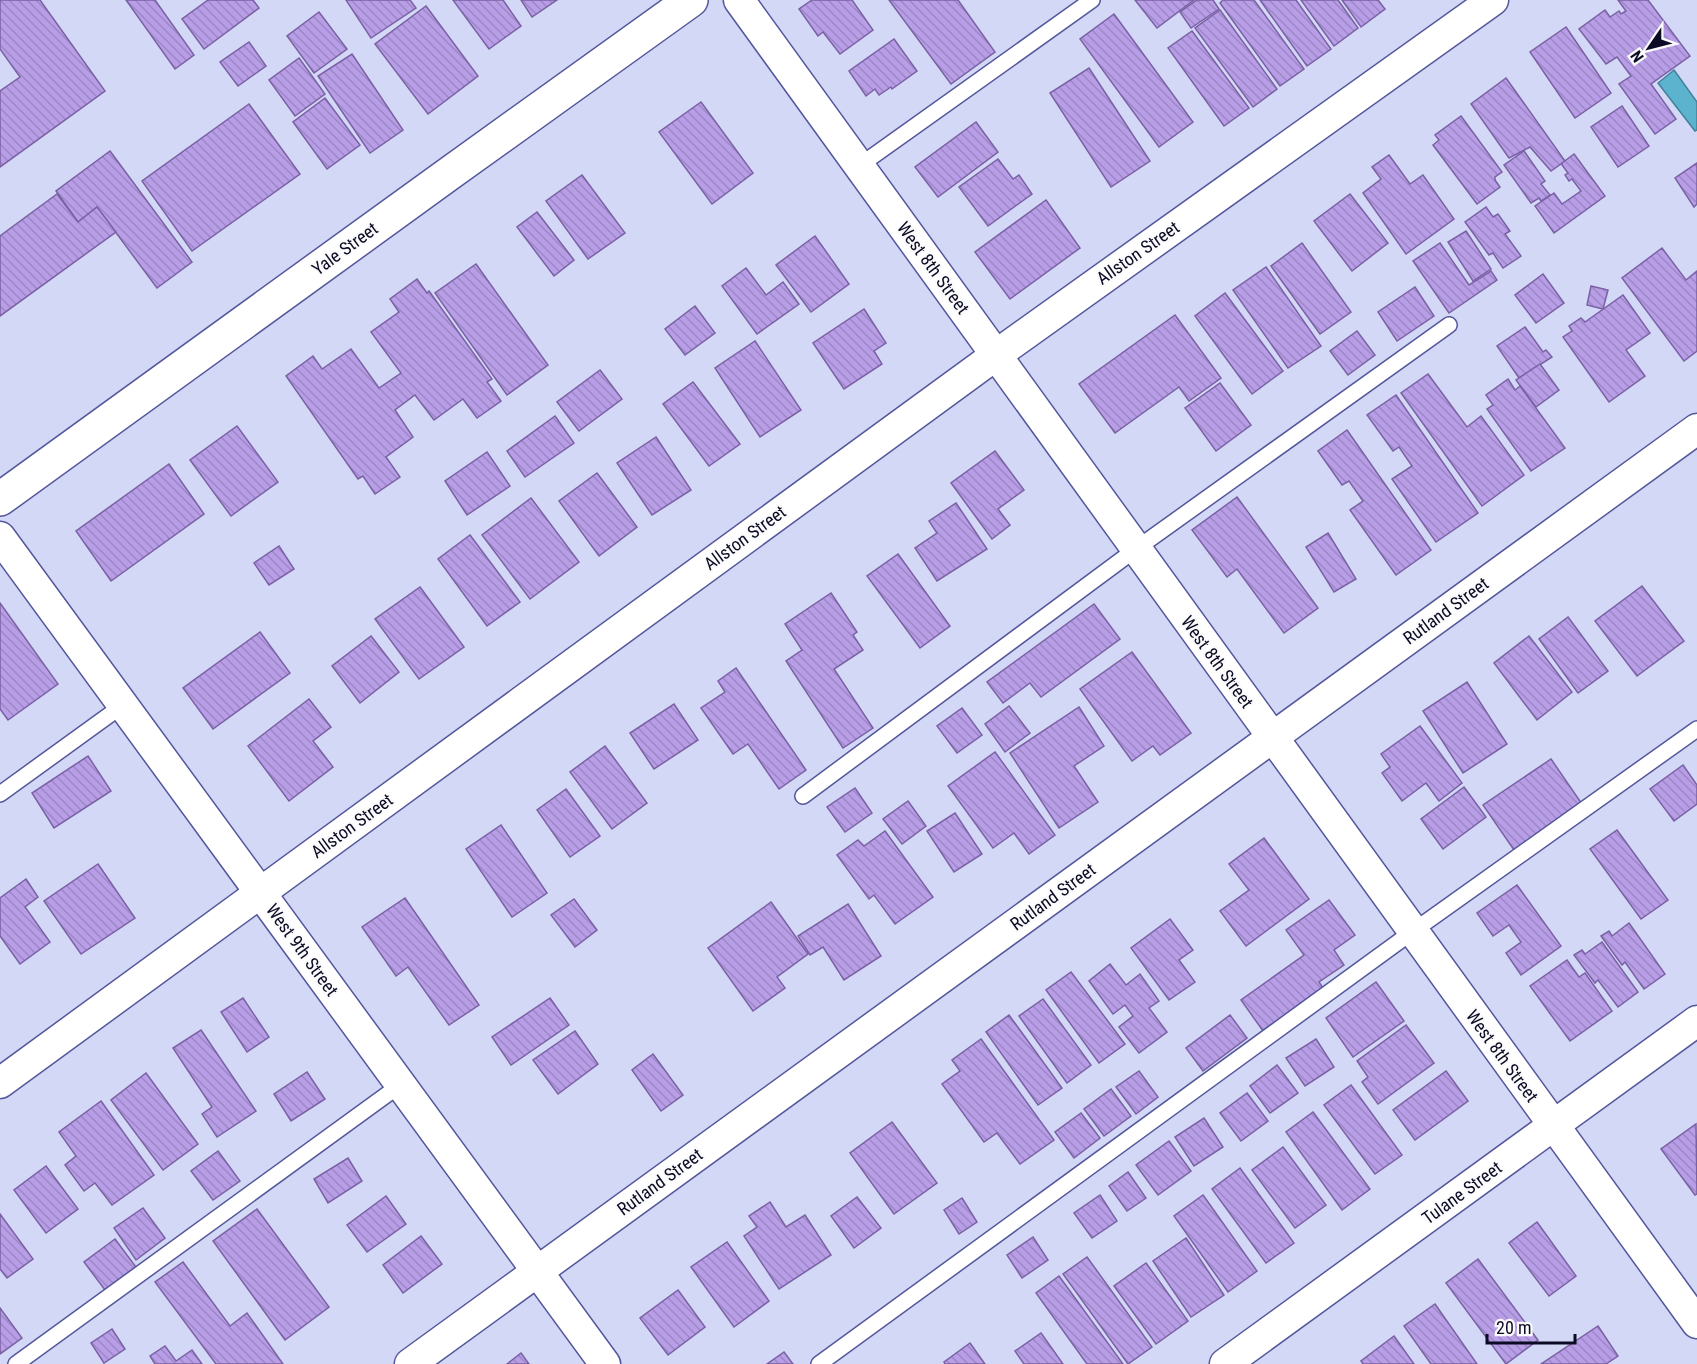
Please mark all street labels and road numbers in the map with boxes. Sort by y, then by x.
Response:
street label: Allston Street [1092,216,1183,289]
street label: Yale Street [308,218,382,280]
street label: West 8th Street [893,218,974,318]
street label: Allston Street [700,501,790,574]
street label: Rutland Street [1399,573,1492,649]
street label: West 8th Street [1177,612,1258,712]
street label: Allston Street [307,789,397,862]
street label: Rutland Street [1006,859,1099,935]
street label: West 9th Street [262,900,343,1000]
street label: West 8th Street [1462,1006,1543,1106]
street label: Rutland Street [613,1144,706,1220]
street label: Tulane Street [1418,1157,1506,1229]

